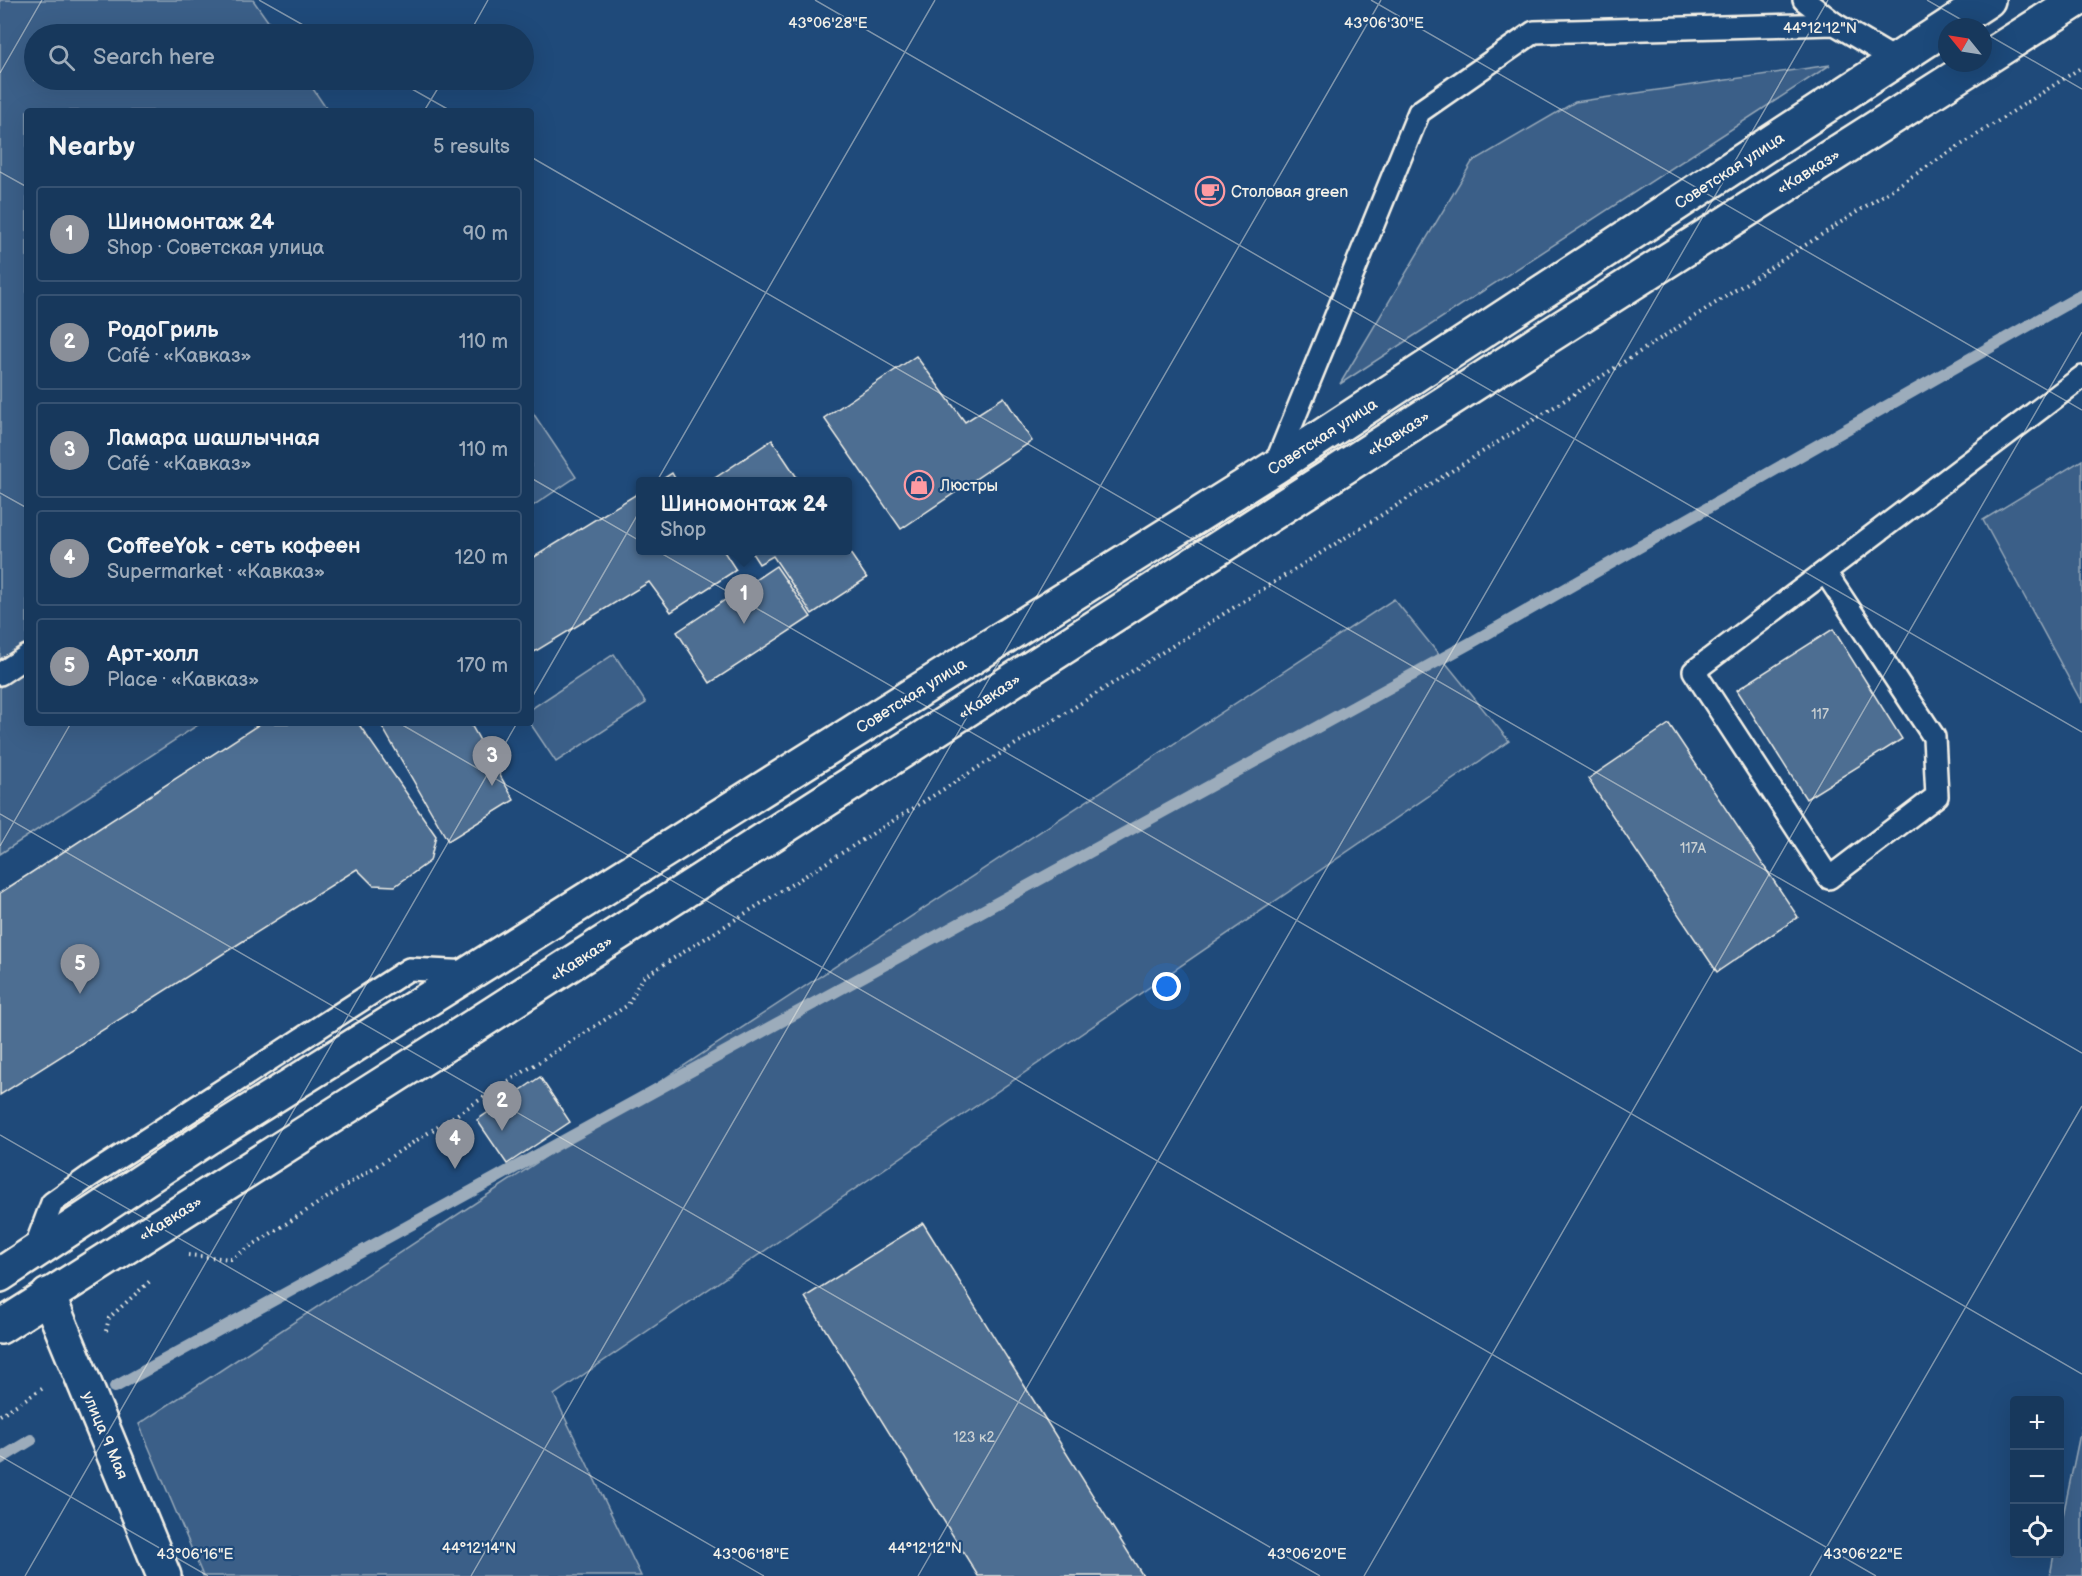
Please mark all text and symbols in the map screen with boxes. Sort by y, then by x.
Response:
text: 43°06'28"E [788,14,868,33]
text: 43°06'30"E [1344,14,1424,33]
north arrow [1938,18,1992,72]
text: 44°12'12"N [1783,19,1857,38]
search box [24,24,534,90]
icon: search [45,41,78,74]
text: Search here [93,44,215,71]
street label: Советская улица [1672,129,1789,214]
text: Nearby [48,132,135,163]
text: 5 results [433,135,510,159]
street label: «Кавказ» [1774,145,1844,199]
cafe icon: Столовая green [1194,175,1226,207]
place label: Столовая green [1231,183,1348,202]
text: Шиномонтаж 24 [107,209,275,236]
text: 1 [65,222,74,246]
text: 90 m [463,222,508,246]
text: Shop · Советская улица [107,236,324,260]
text: РодоГриль [107,317,219,344]
text: 2 [64,330,75,354]
text: 110 m [459,330,508,354]
text: Café · «Кавказ» [107,344,252,368]
street label: Советская улица [1265,395,1382,480]
street label: «Кавказ» [1364,407,1434,462]
text: Ламара шашлычная [107,425,320,452]
text: 3 [64,438,75,462]
text: 110 m [459,438,508,462]
text: Café · «Кавказ» [107,452,252,476]
shop icon: Люстры [903,469,935,501]
popup [636,477,852,555]
place label: Люстры [939,477,998,496]
text: Шиномонтаж 24 [660,491,828,518]
text: Shop [660,518,706,542]
text: CoffeeYok - сеть кофеен [107,533,361,560]
text: 4 [64,546,75,570]
text: 120 m [455,546,508,570]
text: Supermarket · «Кавказ» [107,560,325,584]
pin: 1 [724,574,764,624]
text: Арт-холл [107,641,199,668]
text: 5 [64,654,75,678]
text: 170 m [457,654,508,678]
street label: Советская улица [853,654,971,738]
text: Place · «Кавказ» [107,668,259,692]
street label: «Кавказ» [955,670,1025,725]
house number: 117 [1811,706,1829,723]
pin: 3 [472,736,512,786]
house number: 117А [1680,840,1707,857]
street label: «Кавказ» [547,932,617,987]
pin: 5 [60,944,100,994]
your location [1152,972,1181,1001]
pin: 2 [482,1082,522,1131]
pin: 4 [436,1120,474,1169]
street label: «Кавказ» [136,1192,206,1246]
street label: улица 9 Мая [78,1389,132,1483]
map controls [2010,1396,2064,1558]
button: + [2010,1396,2064,1450]
house number: 123 к2 [953,1429,995,1446]
button: − [2010,1450,2064,1504]
button: locate [2010,1504,2064,1558]
text: 44°12'14"N [442,1539,516,1558]
text: 44°12'12"N [888,1539,962,1558]
text: 43°06'16"E [157,1545,234,1564]
text: 43°06'18"E [713,1545,789,1564]
text: 43°06'20"E [1267,1545,1347,1564]
text: 43°06'22"E [1823,1545,1903,1564]

